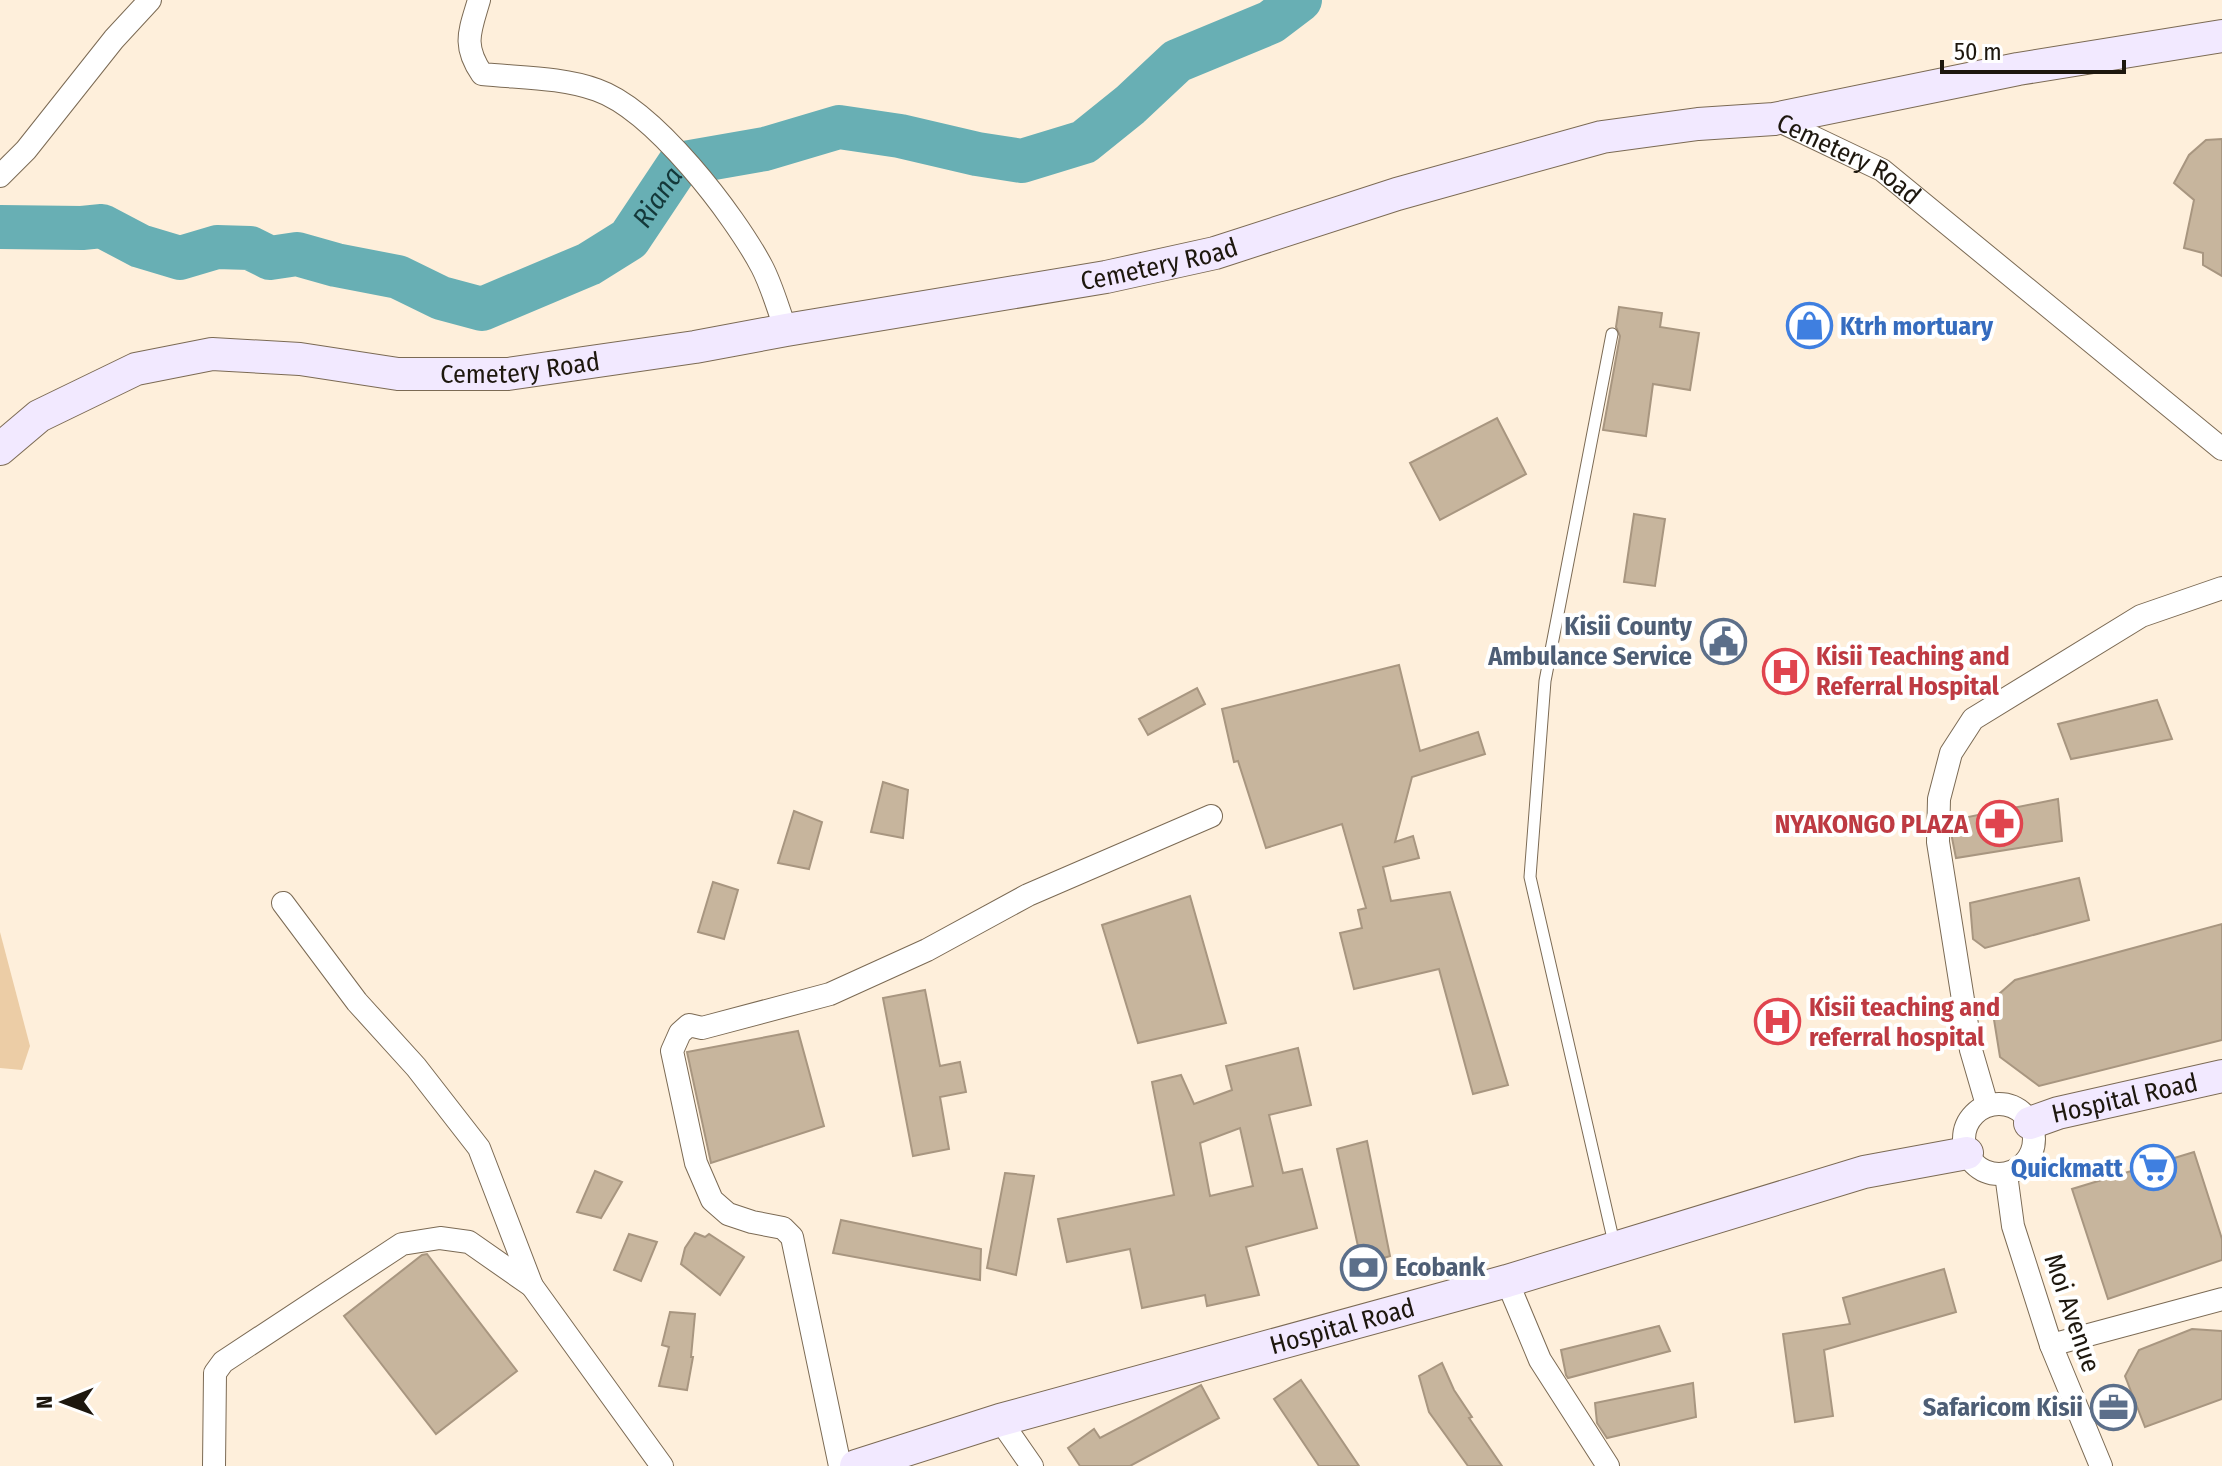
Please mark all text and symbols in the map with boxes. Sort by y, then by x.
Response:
scale bar [1942,24,2124,74]
text: 50 m [1954,38,2002,66]
street label: Cemetery Road [1772,107,1927,211]
water label: Riana [625,160,689,233]
street label: Cemetery Road [1078,231,1242,296]
shop icon: Ktrh mortuary [1785,302,1833,350]
place label: Ktrh mortuary [1840,311,1994,342]
street label: Cemetery Road [440,345,602,390]
place label: Kisii County Ambulance Service [1487,611,1693,672]
public building icon: Kisii County Ambulance Service [1699,617,1747,665]
place label: Kisii Teaching and Referral Hospital [1816,641,2010,702]
hospital icon: Kisii Teaching and Referral Hospital [1761,647,1809,695]
pharmacy icon: NYAKONGO PLAZA [1975,800,2023,848]
place label: NYAKONGO PLAZA [1775,809,1969,840]
place label: Kisii teaching and referral hospital [1809,992,2000,1053]
hospital icon: Kisii teaching and referral hospital [1754,998,1802,1046]
street label: Hospital Road [2049,1066,2201,1129]
supermarket icon: Quickmatt [2130,1144,2178,1192]
place label: Quickmatt [2011,1153,2124,1184]
bank icon: Ecobank [1340,1243,1388,1291]
street label: Moi Avenue [2037,1250,2107,1376]
place label: Ecobank [1395,1252,1486,1283]
street label: Hospital Road [1266,1292,1418,1361]
north arrow [24,1362,104,1442]
office icon: Safaricom Kisii [2090,1383,2138,1431]
place label: Safaricom Kisii [1923,1392,2083,1423]
text: N [31,1396,58,1409]

